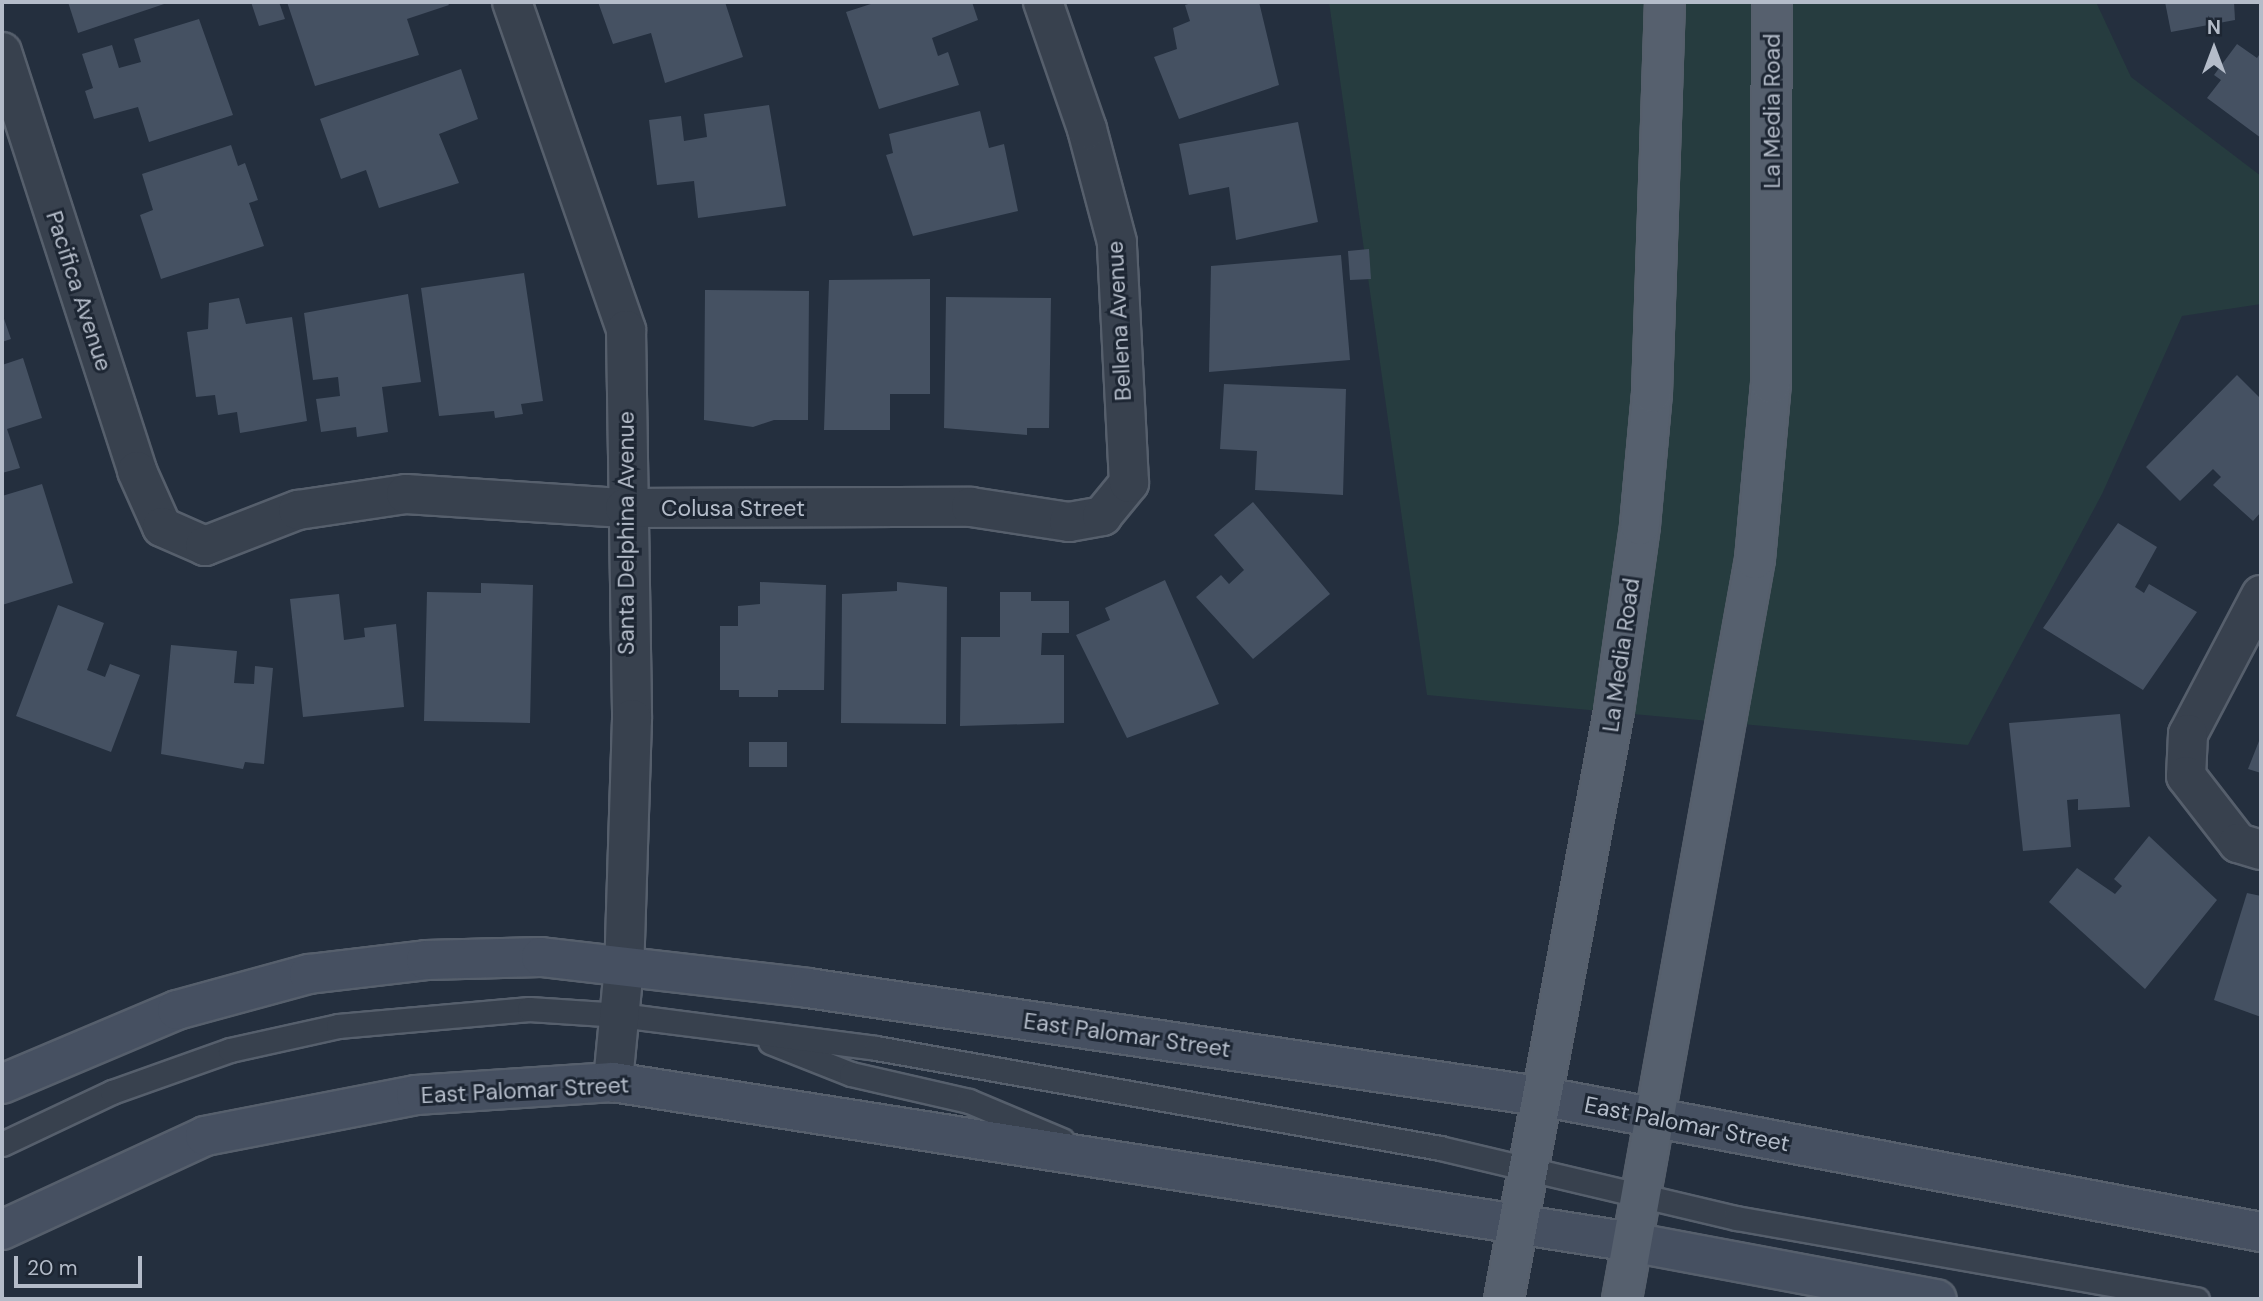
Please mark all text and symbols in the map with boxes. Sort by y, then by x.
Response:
north arrow [2179,14,2249,84]
text: N [2207,15,2221,40]
street label: La Media Road [1758,33,1786,189]
street label: Pacifica Avenue [40,207,118,375]
street label: Bellena Avenue [1101,240,1137,402]
street label: Santa Delphina Avenue [612,411,640,655]
street label: Colusa Street [661,494,805,522]
street label: La Media Road [1597,576,1645,734]
street label: East Palomar Street [1022,1007,1232,1063]
street label: East Palomar Street [420,1071,630,1109]
street label: East Palomar Street [1582,1091,1792,1157]
scale bar [18,1242,145,1286]
text: 20 m [27,1254,78,1282]

